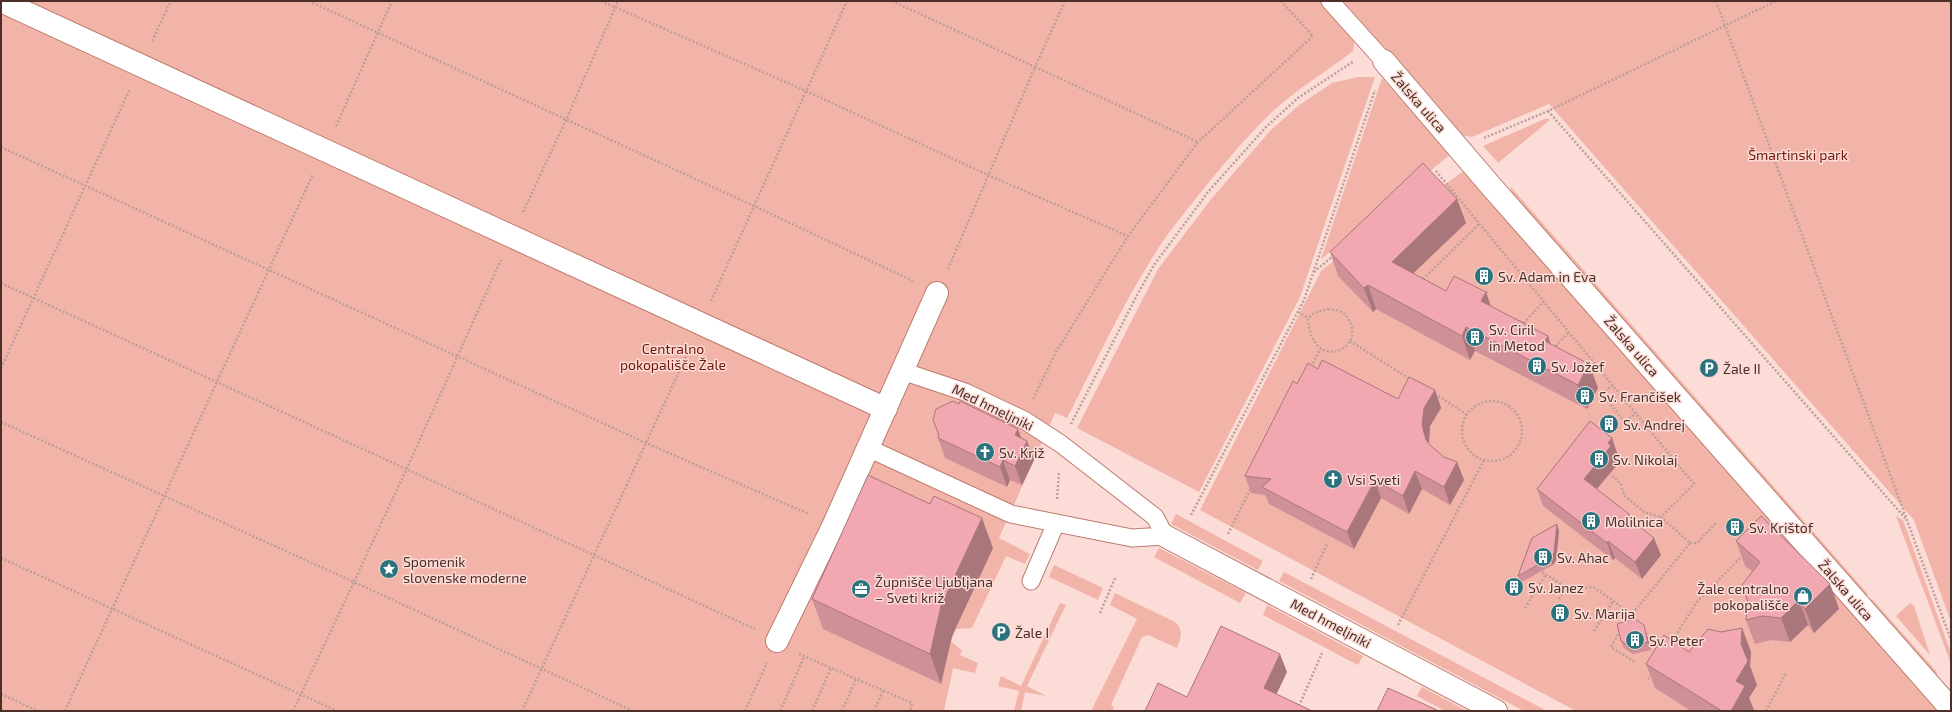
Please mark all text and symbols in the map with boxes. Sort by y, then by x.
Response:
street label: Žalska ulica [1388,68,1450,136]
park label: Šmartinski park [1748,146,1848,163]
building icon: Sv. Adam in Eva [1473,265,1495,287]
place label: Sv. Adam in Eva [1498,268,1596,285]
street label: Žalska ulica [1601,312,1663,380]
place label: Sv. Ciril in Metod [1489,321,1545,354]
building icon: Sv. Ciril in Metod [1464,326,1486,348]
park label: Centralno pokopališče Žale [620,340,726,373]
building icon: Sv. Jožef [1526,355,1548,377]
parking icon: Žale II [1698,357,1720,379]
place label: Sv. Jožef [1551,358,1605,375]
place label: Žale II [1723,360,1761,377]
street label: Med hmeljniki [949,380,1037,434]
building icon: Sv. Frančišek [1574,385,1596,407]
place label: Sv. Frančišek [1599,388,1681,405]
building icon: Sv. Andrej [1598,413,1620,435]
place label: Sv. Andrej [1623,416,1685,433]
church icon: Sv. Križ [974,441,996,463]
place label: Sv. Križ [999,444,1045,461]
building icon: Sv. Nikolaj [1588,448,1610,470]
place label: Sv. Nikolaj [1613,451,1678,468]
church icon: Vsi Sveti [1322,468,1344,490]
place label: Vsi Sveti [1347,471,1400,488]
building icon: Molilnica [1580,510,1602,532]
place label: Molilnica [1605,513,1663,530]
building icon: Sv. Krištof [1724,516,1746,538]
place label: Sv. Krištof [1749,519,1814,536]
building icon: Sv. Ahac [1532,546,1554,568]
place label: Sv. Ahac [1557,549,1609,566]
place label: Spomenik slovenske moderne [403,553,527,586]
street label: Žalska ulica [1815,556,1877,624]
place icon: Spomenik slovenske moderne [378,558,400,580]
place label: Župnišče Ljubljana – Sveti križ [875,573,993,606]
building icon: Sv. Janez [1503,576,1525,598]
office icon: Župnišče Ljubljana – Sveti križ [850,578,872,600]
place label: Sv. Janez [1528,579,1584,596]
place label: Žale centralno pokopališče [1697,580,1789,613]
shop icon: Žale centralno pokopališče [1792,585,1814,607]
street label: Med hmeljniki [1288,595,1374,651]
building icon: Sv. Marija [1549,602,1571,624]
place label: Sv. Marija [1574,605,1635,622]
parking icon: Žale I [990,621,1012,643]
place label: Žale I [1015,624,1049,641]
building icon: Sv. Peter [1624,629,1646,651]
place label: Sv. Peter [1649,632,1705,649]

